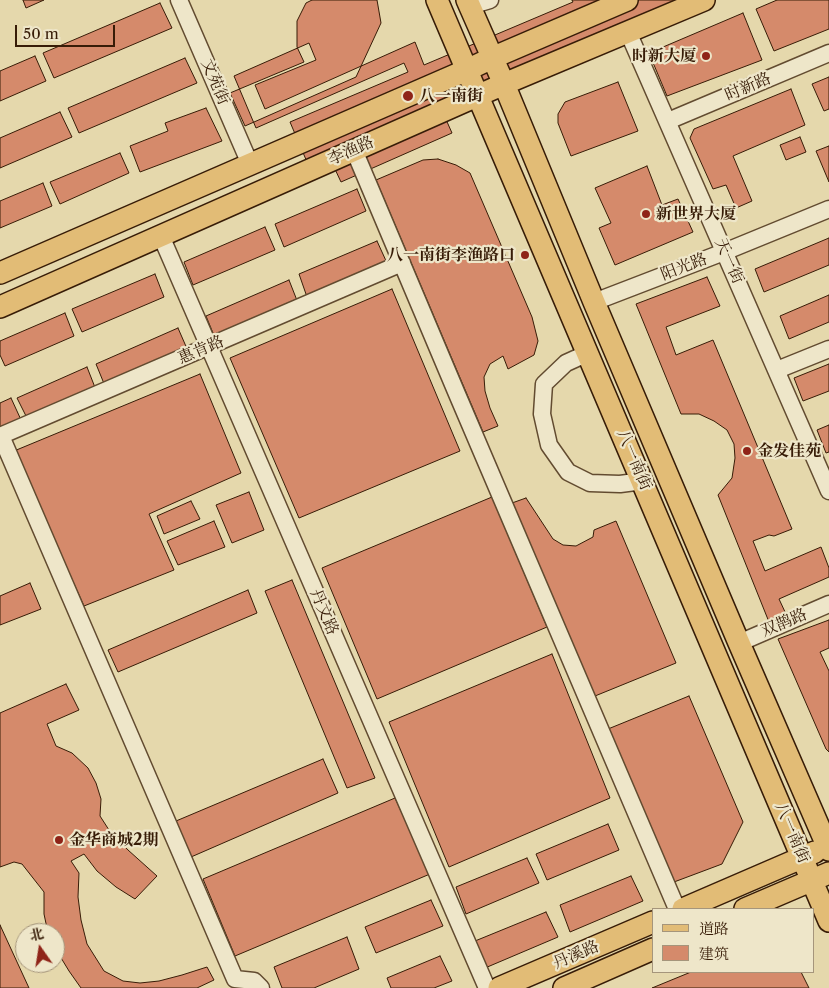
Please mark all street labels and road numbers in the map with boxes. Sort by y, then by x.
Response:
street label: 文苑街 [197,56,233,108]
street label: 时新路 [722,69,774,105]
street label: 李渔路 [325,132,377,170]
street label: 天一街 [710,235,748,287]
street label: 阳光路 [658,249,710,285]
street label: 惠肯路 [175,332,227,368]
street label: 八一南街 [613,427,655,493]
street label: 丹文路 [306,586,342,638]
street label: 双鹊路 [758,605,810,641]
street label: 八一南街 [771,800,813,866]
street label: 丹溪路 [550,937,602,973]

